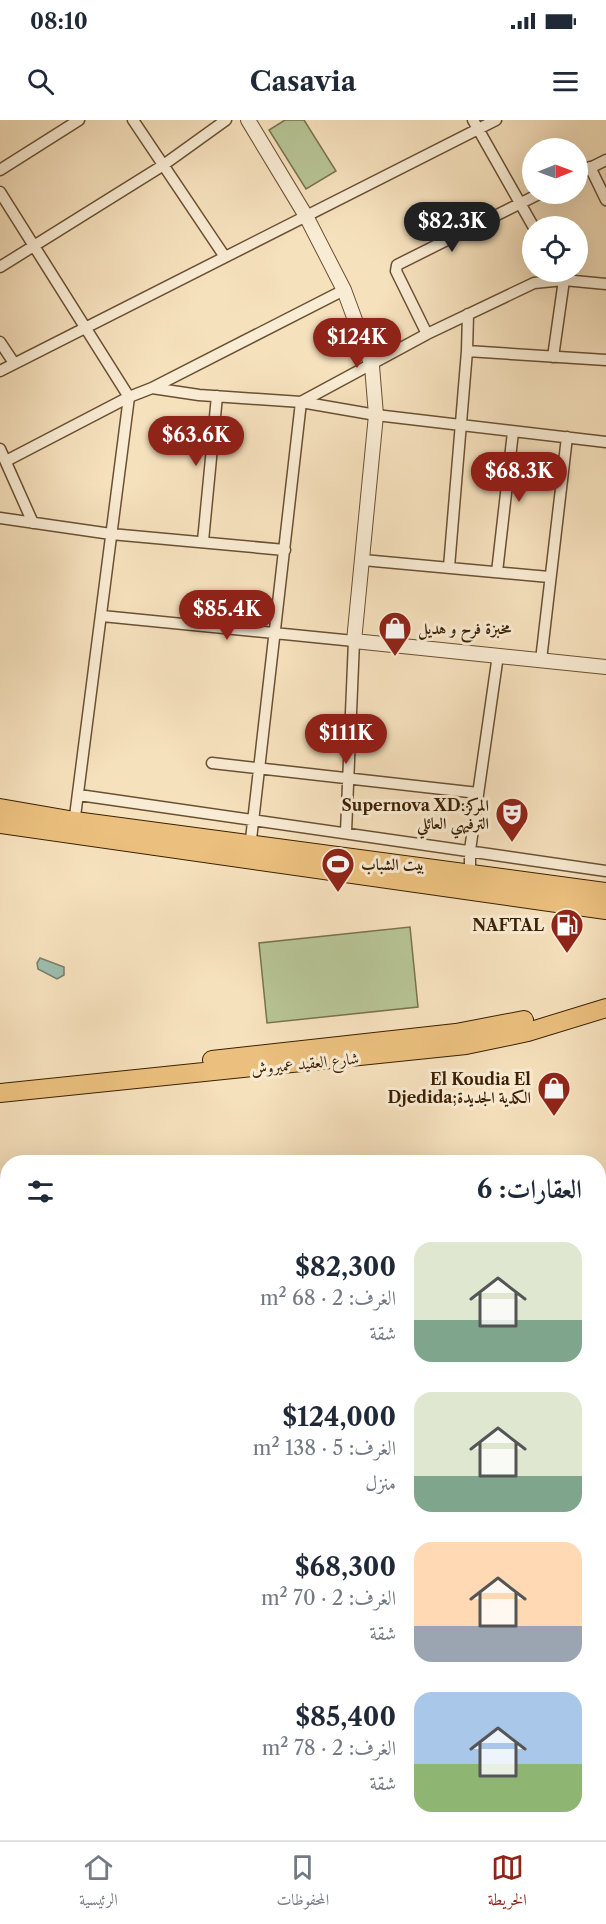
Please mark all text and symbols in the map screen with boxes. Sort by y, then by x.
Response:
text: 08:10 [30,8,88,35]
icon: search [24,65,57,98]
text: Casavia [250,65,356,98]
icon: menu [549,65,582,98]
north arrow [522,138,588,204]
map controls [522,138,588,282]
pin: $82.3K [403,202,501,253]
text: $82.3K [418,209,486,233]
button: locate [522,216,588,282]
pin: $124K [315,318,399,369]
text: $124K [327,325,387,349]
pin: $63.6K [147,416,245,467]
text: $63.6K [162,423,230,447]
pin: $68.3K [470,452,568,503]
text: $68.3K [485,459,553,483]
pin: $85.4K [178,590,276,641]
text: $85.4K [193,597,261,621]
shop icon: مخبزة فرح و هديل [377,610,413,657]
place label: مخبزة فرح و هديل [418,618,511,643]
pin: $111K [304,714,388,765]
text: $111K [319,721,373,745]
place label: Supernova XD;المركز الترفيهي العائلي [342,795,489,839]
theatre icon: Supernova XD;المركز الترفيهي العائلي [494,796,530,843]
sports icon: بيت الشباب [320,846,356,893]
place label: بيت الشباب [361,854,425,875]
fuel station icon: NAFTAL [549,907,585,954]
place label: NAFTAL [472,915,544,935]
street label: شارع العقيد عميروش [250,1047,360,1083]
place label: El Koudia El Djedida;الكدية الجديدة [388,1069,531,1108]
shop icon: El Koudia El Djedida;الكدية الجديدة [536,1070,572,1117]
text: العقارات: 6 [477,1173,582,1205]
icon: filters [24,1175,57,1208]
text: $82,300 [295,1251,396,1283]
icon: home [462,1266,534,1338]
text: الغرف: 2 · 68 m² [260,1286,396,1310]
text: شقة [370,1321,396,1345]
text: $124,000 [282,1401,396,1433]
icon: home [462,1416,534,1488]
text: الغرف: 5 · 138 m² [253,1436,396,1460]
text: منزل [365,1471,396,1495]
text: $68,300 [295,1551,396,1583]
icon: home [462,1566,534,1638]
text: الغرف: 2 · 70 m² [261,1586,396,1610]
text: شقة [370,1621,396,1645]
text: $85,400 [295,1701,396,1733]
icon: home [462,1716,534,1788]
text: الغرف: 2 · 78 m² [262,1736,396,1760]
text: شقة [370,1771,396,1795]
tab: الرئيسية [79,1851,118,1915]
tab: المحفوظات [276,1851,329,1915]
tab: الخريطة [488,1851,527,1915]

